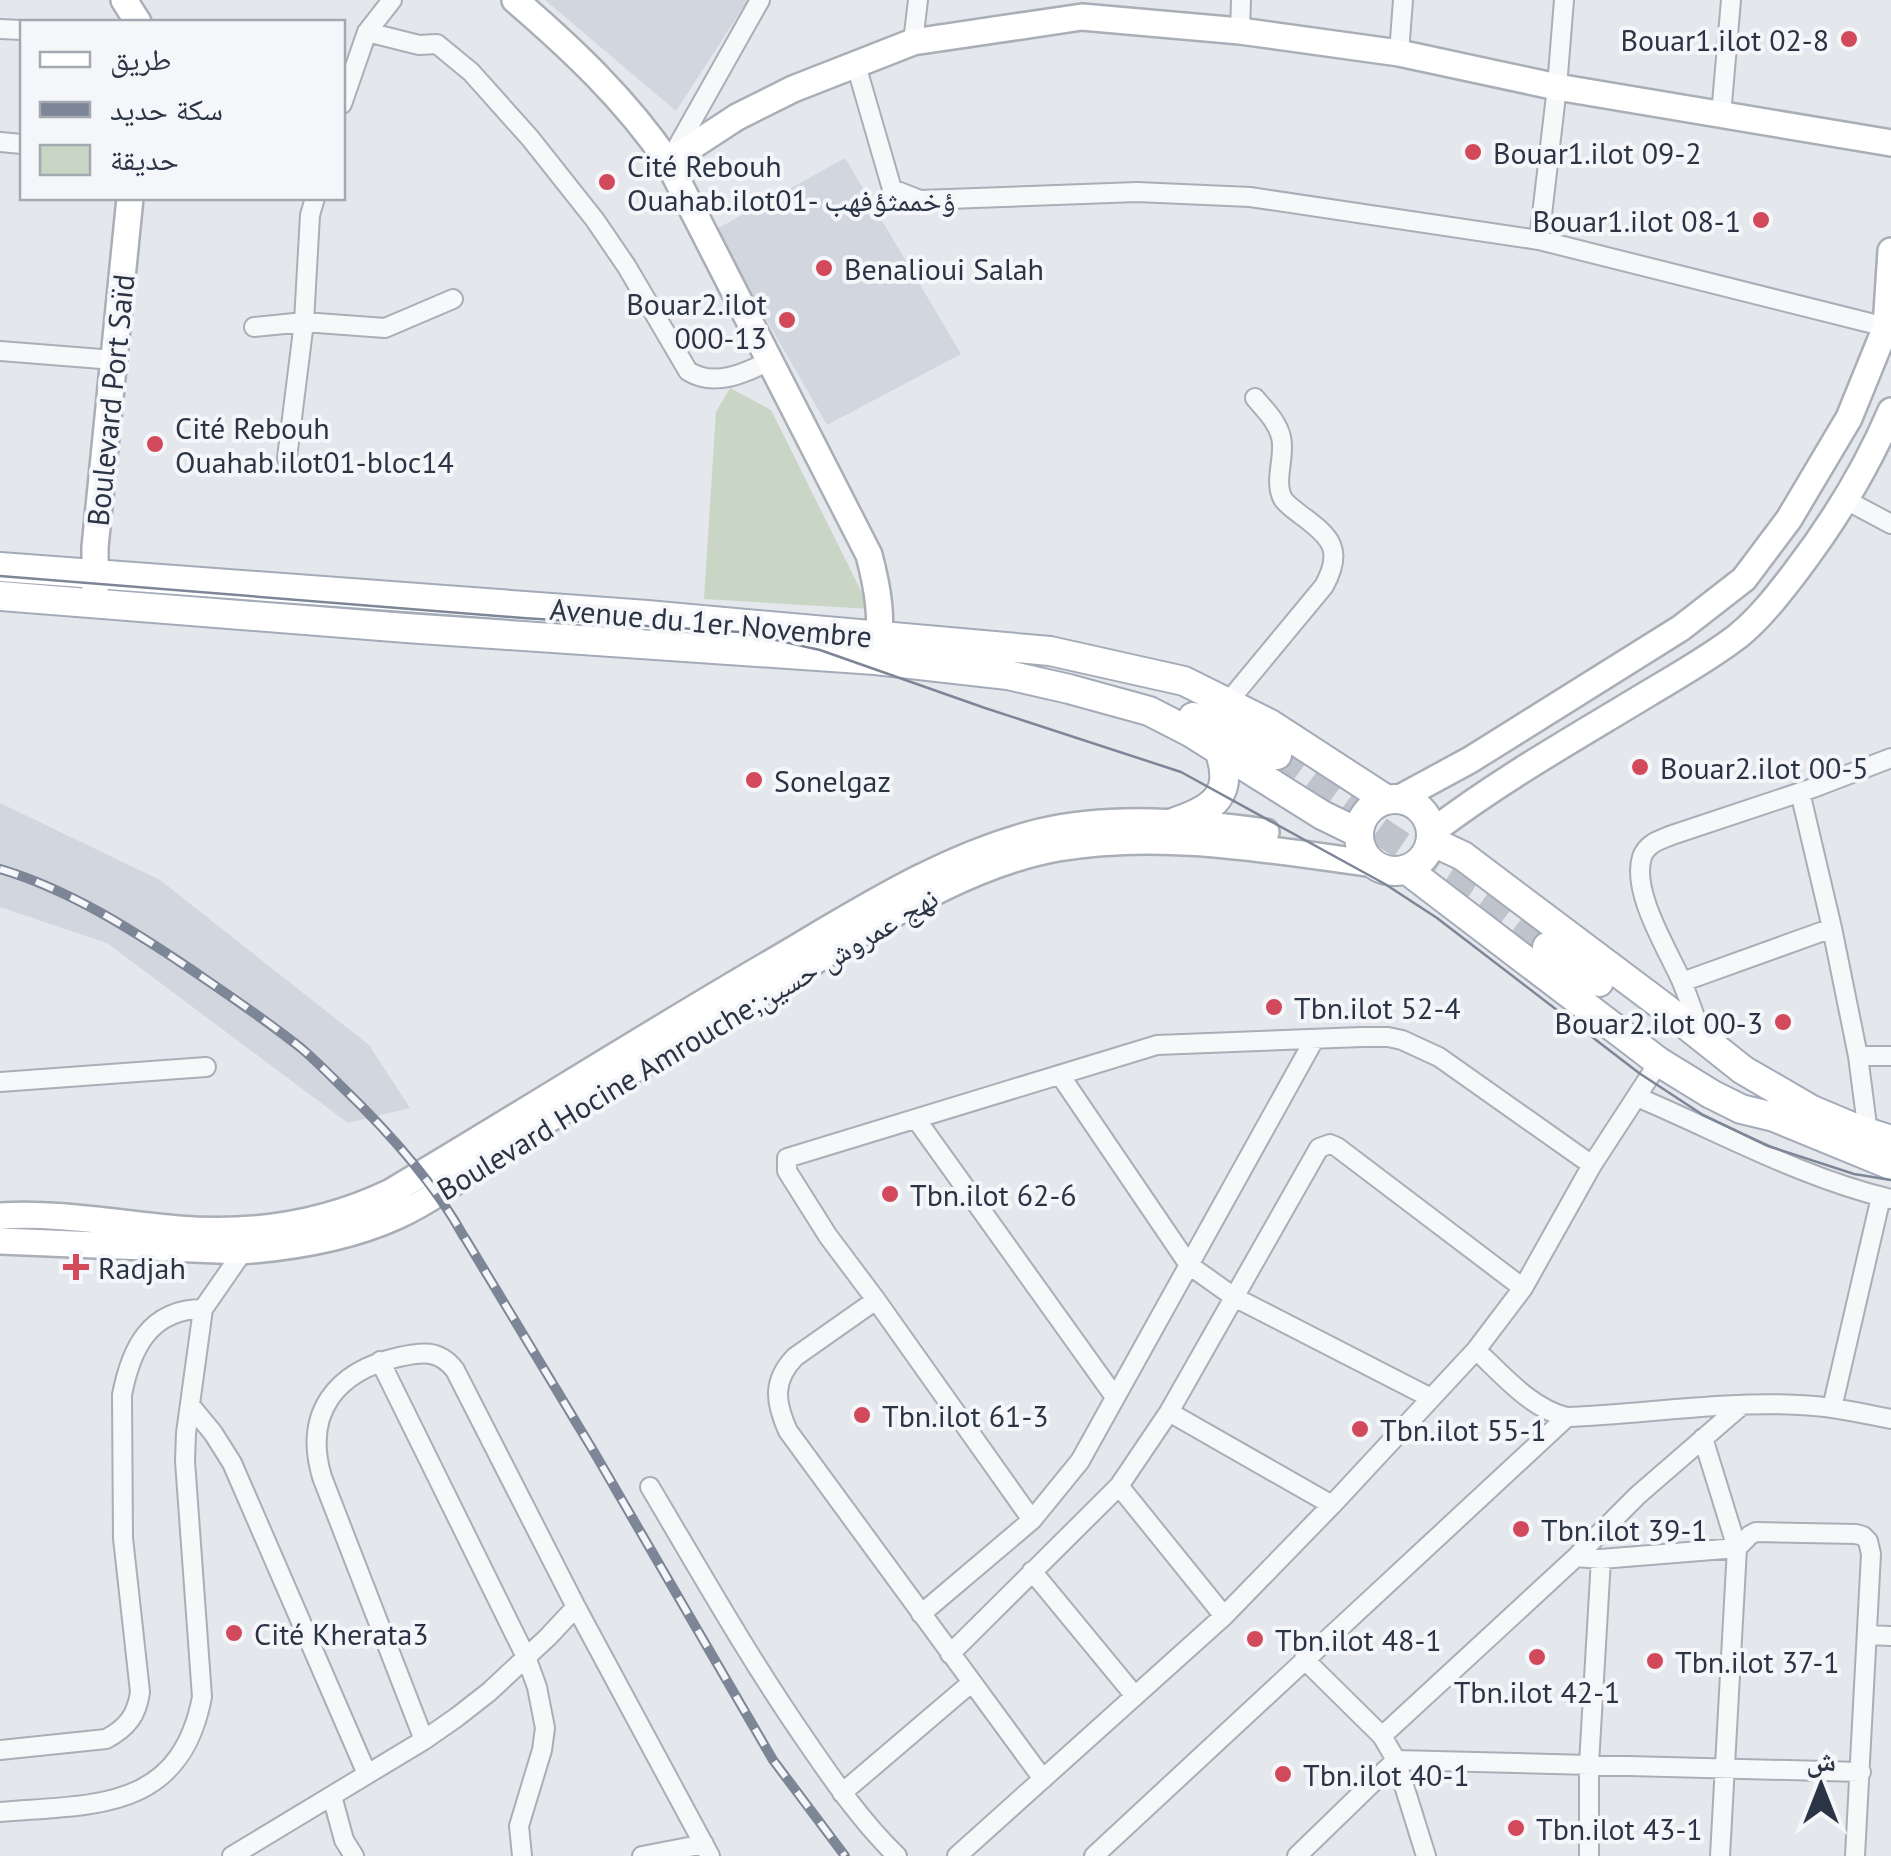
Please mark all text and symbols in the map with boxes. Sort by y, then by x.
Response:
legend [20,20,345,200]
place label: Bouar1.ilot 02-8 [1620,20,1829,59]
marker: Bouar1.ilot 02-8 [1838,28,1860,50]
text: طريق [110,39,171,78]
text: سكة حديد [110,89,223,128]
place label: Bouar1.ilot 09-2 [1493,133,1702,172]
text: حديقة [110,139,179,178]
marker: Bouar1.ilot 09-2 [1462,141,1484,163]
place label: Cité Rebouh Ouahab.ilot01- ؤخممثؤفهب [627,146,956,219]
marker: Cité Rebouh Ouahab.ilot01- ؤخممثؤفهب [596,171,618,193]
place label: Bouar1.ilot 08-1 [1532,201,1741,240]
marker: Bouar1.ilot 08-1 [1750,209,1772,231]
place label: Benalioui Salah [844,249,1044,288]
marker: Benalioui Salah [813,257,835,279]
street label: Boulevard Port Saïd [77,272,143,528]
place label: Bouar2.ilot 000-13 [626,284,767,357]
marker: Bouar2.ilot 000-13 [776,309,798,331]
place label: Cité Rebouh Ouahab.ilot01-bloc14 [175,408,454,481]
marker: Cité Rebouh Ouahab.ilot01-bloc14 [144,433,166,455]
street label: Avenue du 1er Novembre [548,588,874,656]
place label: Bouar2.ilot 00-5 [1660,748,1869,787]
marker: Bouar2.ilot 00-5 [1629,756,1651,778]
place label: Sonelgaz [774,761,891,800]
marker: Sonelgaz [743,769,765,791]
street label: Boulevard Hocine Amrouche;نهج عمروش حسين [429,878,945,1209]
place label: Tbn.ilot 52-4 [1294,988,1461,1027]
marker: Tbn.ilot 52-4 [1263,996,1285,1018]
place label: Bouar2.ilot 00-3 [1554,1003,1763,1042]
marker: Bouar2.ilot 00-3 [1772,1011,1794,1033]
place label: Tbn.ilot 62-6 [910,1175,1077,1214]
marker: Tbn.ilot 62-6 [879,1183,901,1205]
place label: Radjah [98,1248,186,1287]
marker: Radjah [63,1254,89,1280]
place label: Tbn.ilot 61-3 [882,1396,1049,1435]
marker: Tbn.ilot 61-3 [851,1404,873,1426]
place label: Tbn.ilot 55-1 [1380,1410,1547,1449]
marker: Tbn.ilot 55-1 [1349,1418,1371,1440]
place label: Tbn.ilot 39-1 [1541,1510,1708,1549]
marker: Tbn.ilot 39-1 [1510,1518,1532,1540]
place label: Cité Kherata3 [254,1614,429,1653]
place label: Tbn.ilot 48-1 [1275,1620,1442,1659]
marker: Cité Kherata3 [223,1622,245,1644]
marker: Tbn.ilot 48-1 [1244,1628,1266,1650]
place label: Tbn.ilot 37-1 [1675,1642,1840,1681]
marker: Tbn.ilot 42-1 [1526,1646,1548,1668]
marker: Tbn.ilot 37-1 [1644,1650,1666,1672]
place label: Tbn.ilot 42-1 [1454,1672,1620,1711]
north arrow [1771,1736,1871,1836]
text: ش [1806,1742,1836,1779]
place label: Tbn.ilot 40-1 [1303,1755,1470,1794]
marker: Tbn.ilot 40-1 [1272,1763,1294,1785]
place label: Tbn.ilot 43-1 [1536,1809,1703,1848]
marker: Tbn.ilot 43-1 [1505,1817,1527,1839]

